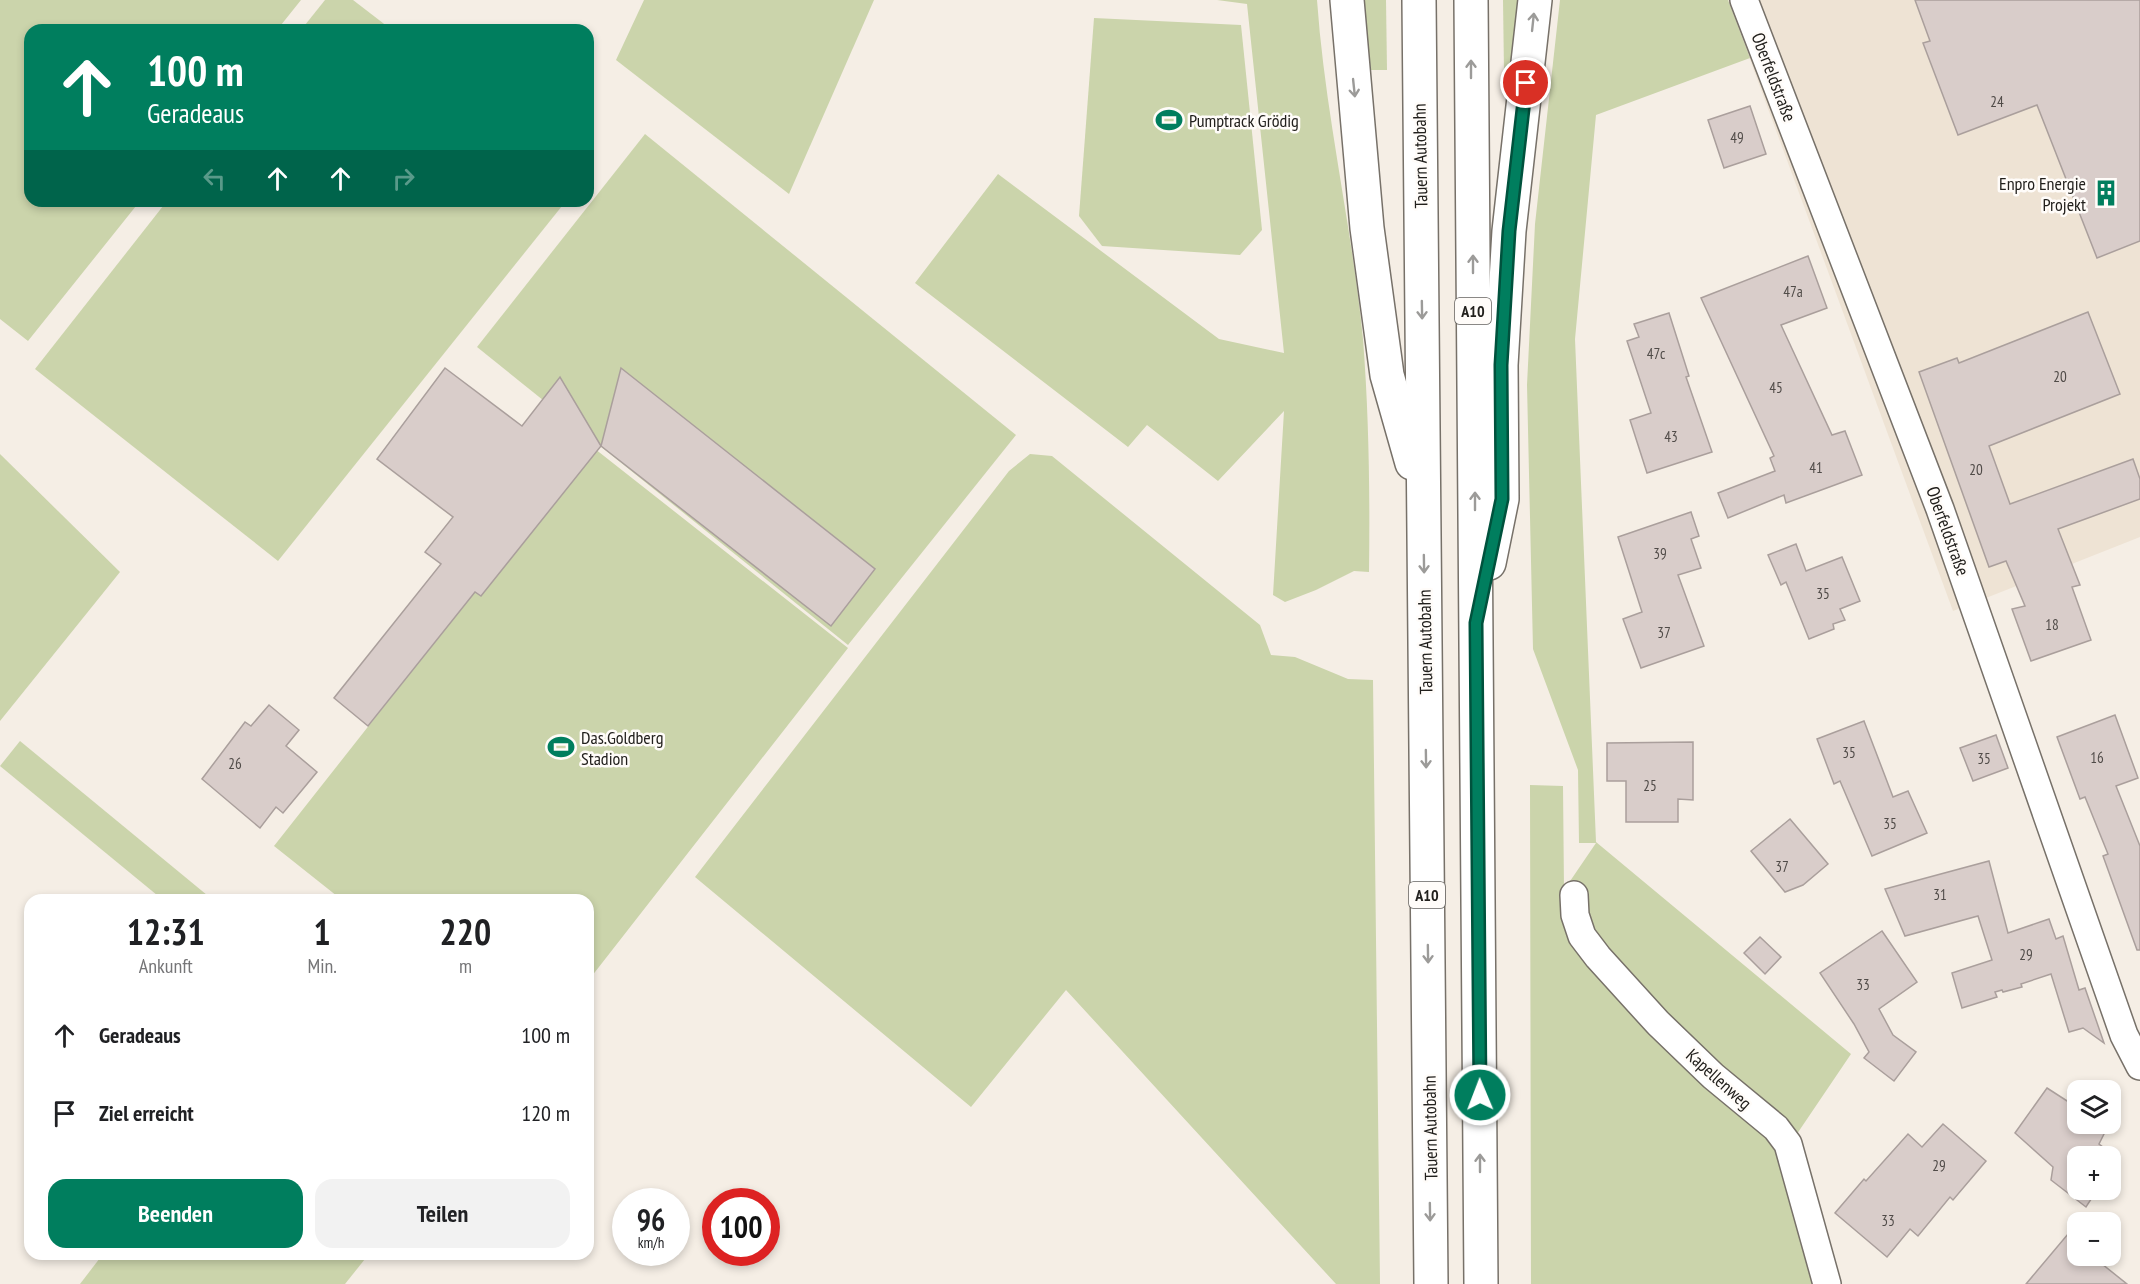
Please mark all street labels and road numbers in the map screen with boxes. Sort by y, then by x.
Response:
street label: Oberfeldstraße [1747,29,1801,125]
street label: Tauern Autobahn [1408,103,1432,209]
road number: A10 [1455,298,1491,324]
street label: Oberfeldstraße [1921,483,1975,579]
street label: Tauern Autobahn [1413,589,1437,695]
road number: A10 [1409,882,1445,908]
street label: Kapellenweg [1681,1044,1757,1114]
street label: Tauern Autobahn [1418,1075,1442,1181]

